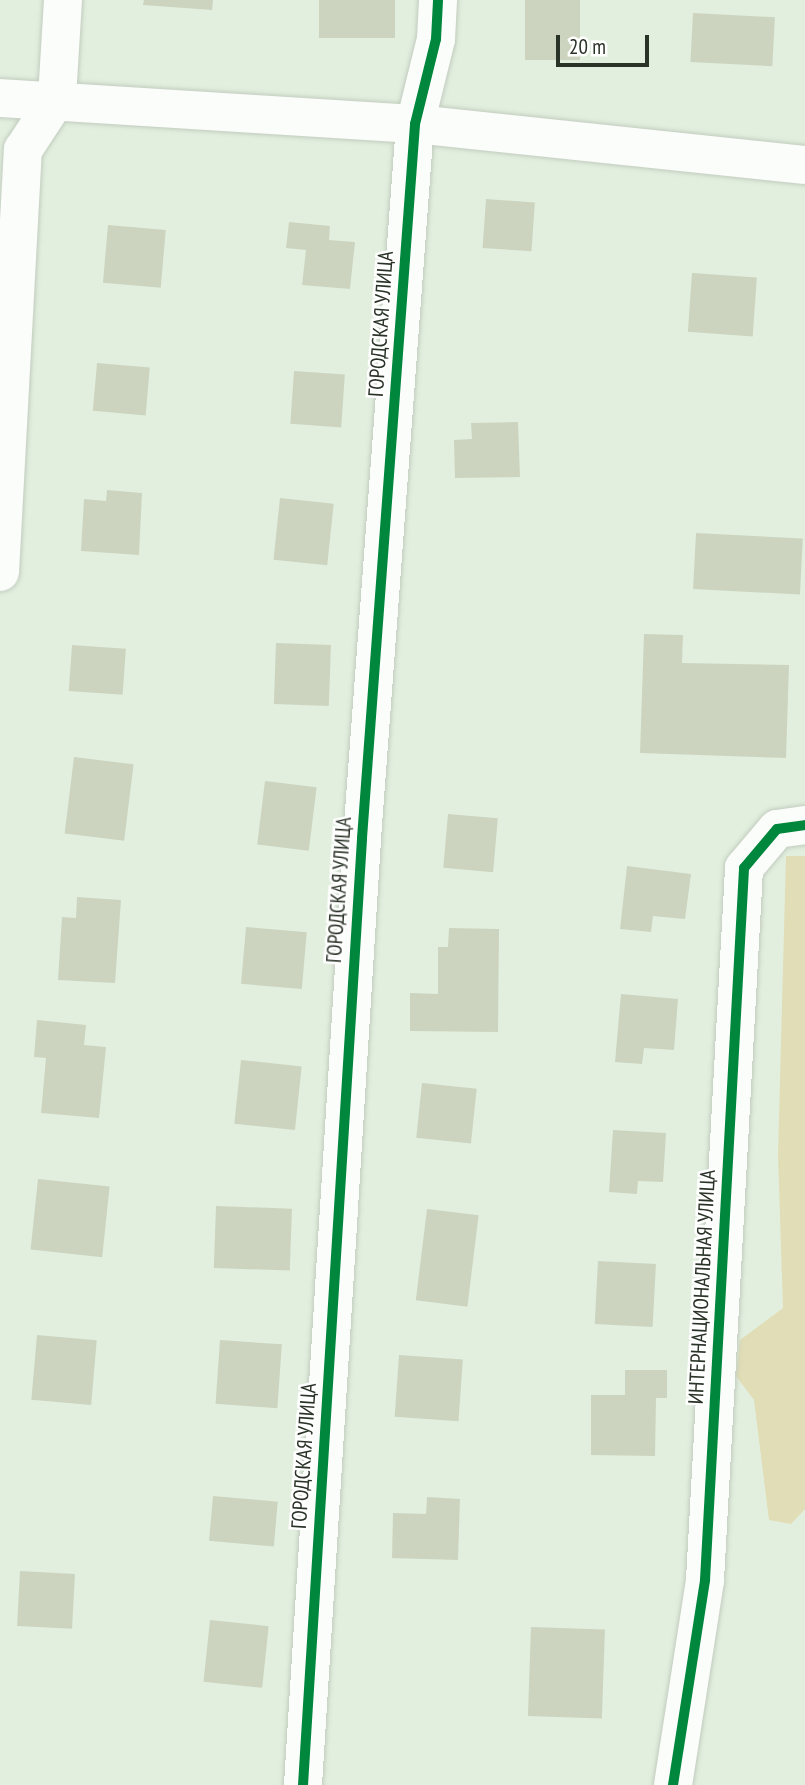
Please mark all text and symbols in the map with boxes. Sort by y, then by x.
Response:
scale bar [560,21,653,65]
text: 20 m [569,33,606,60]
street label: ГОРОДСКАЯ УЛИЦА [363,250,399,398]
street label: ГОРОДСКАЯ УЛИЦА [321,816,357,964]
street label: ИНТЕРНАЦИОНАЛЬНАЯ УЛИЦА [683,1169,721,1405]
street label: ГОРОДСКАЯ УЛИЦА [286,1382,322,1530]

